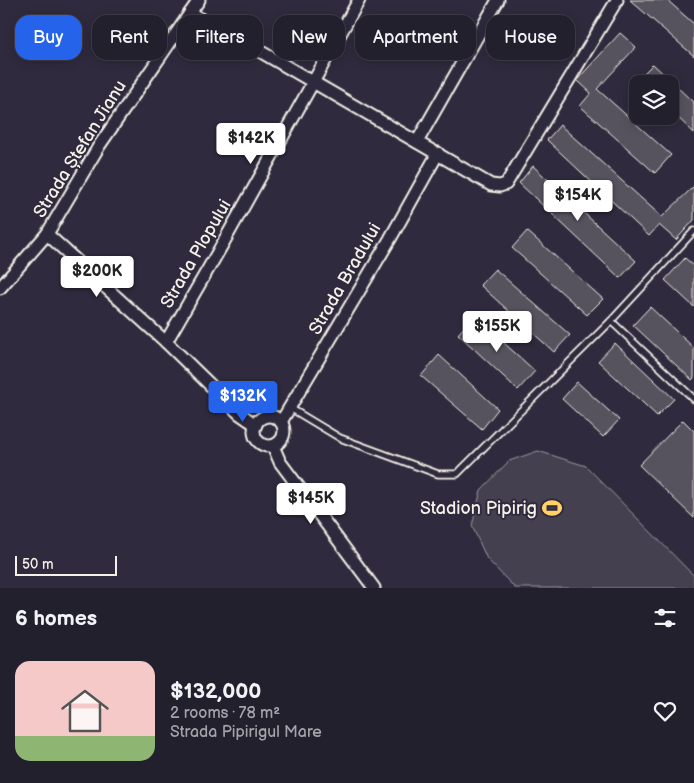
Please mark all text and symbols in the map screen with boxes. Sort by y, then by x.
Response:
chip: Buy [15,15,82,60]
chip: Rent [92,15,167,60]
chip: Filters [177,15,263,60]
chip: New [273,15,345,60]
chip: Apartment [355,15,476,60]
chip: House [486,15,575,60]
map controls [629,75,679,125]
button: layers [629,75,679,125]
street label: Strada Ștefan Jianu [29,76,131,222]
pin: $142K [216,122,286,165]
text: $142K [227,129,275,148]
pin: $154K [543,180,613,222]
text: $154K [555,186,601,205]
street label: Strada Plopului [156,196,236,312]
street label: Strada Bradului [305,219,385,339]
pin: $200K [62,256,132,298]
text: $200K [72,262,122,281]
pin: $155K [462,310,532,353]
text: $155K [474,317,520,336]
pin: $132K [208,380,278,423]
text: $132K [219,387,267,406]
pin: $145K [276,482,346,525]
text: $145K [288,489,334,508]
sports icon: Stadion Pipirig [541,497,563,519]
place label: Stadion Pipirig [420,498,537,519]
scale bar [15,553,118,576]
text: 50 m [22,556,54,573]
icon: filters [651,604,679,632]
text: 6 homes [15,606,97,631]
text: $132,000 [170,679,261,704]
icon: home [55,681,115,741]
icon: heart [651,697,679,725]
text: 2 rooms · 78 m² [170,704,280,723]
text: Strada Pipirigul Mare [170,723,322,742]

